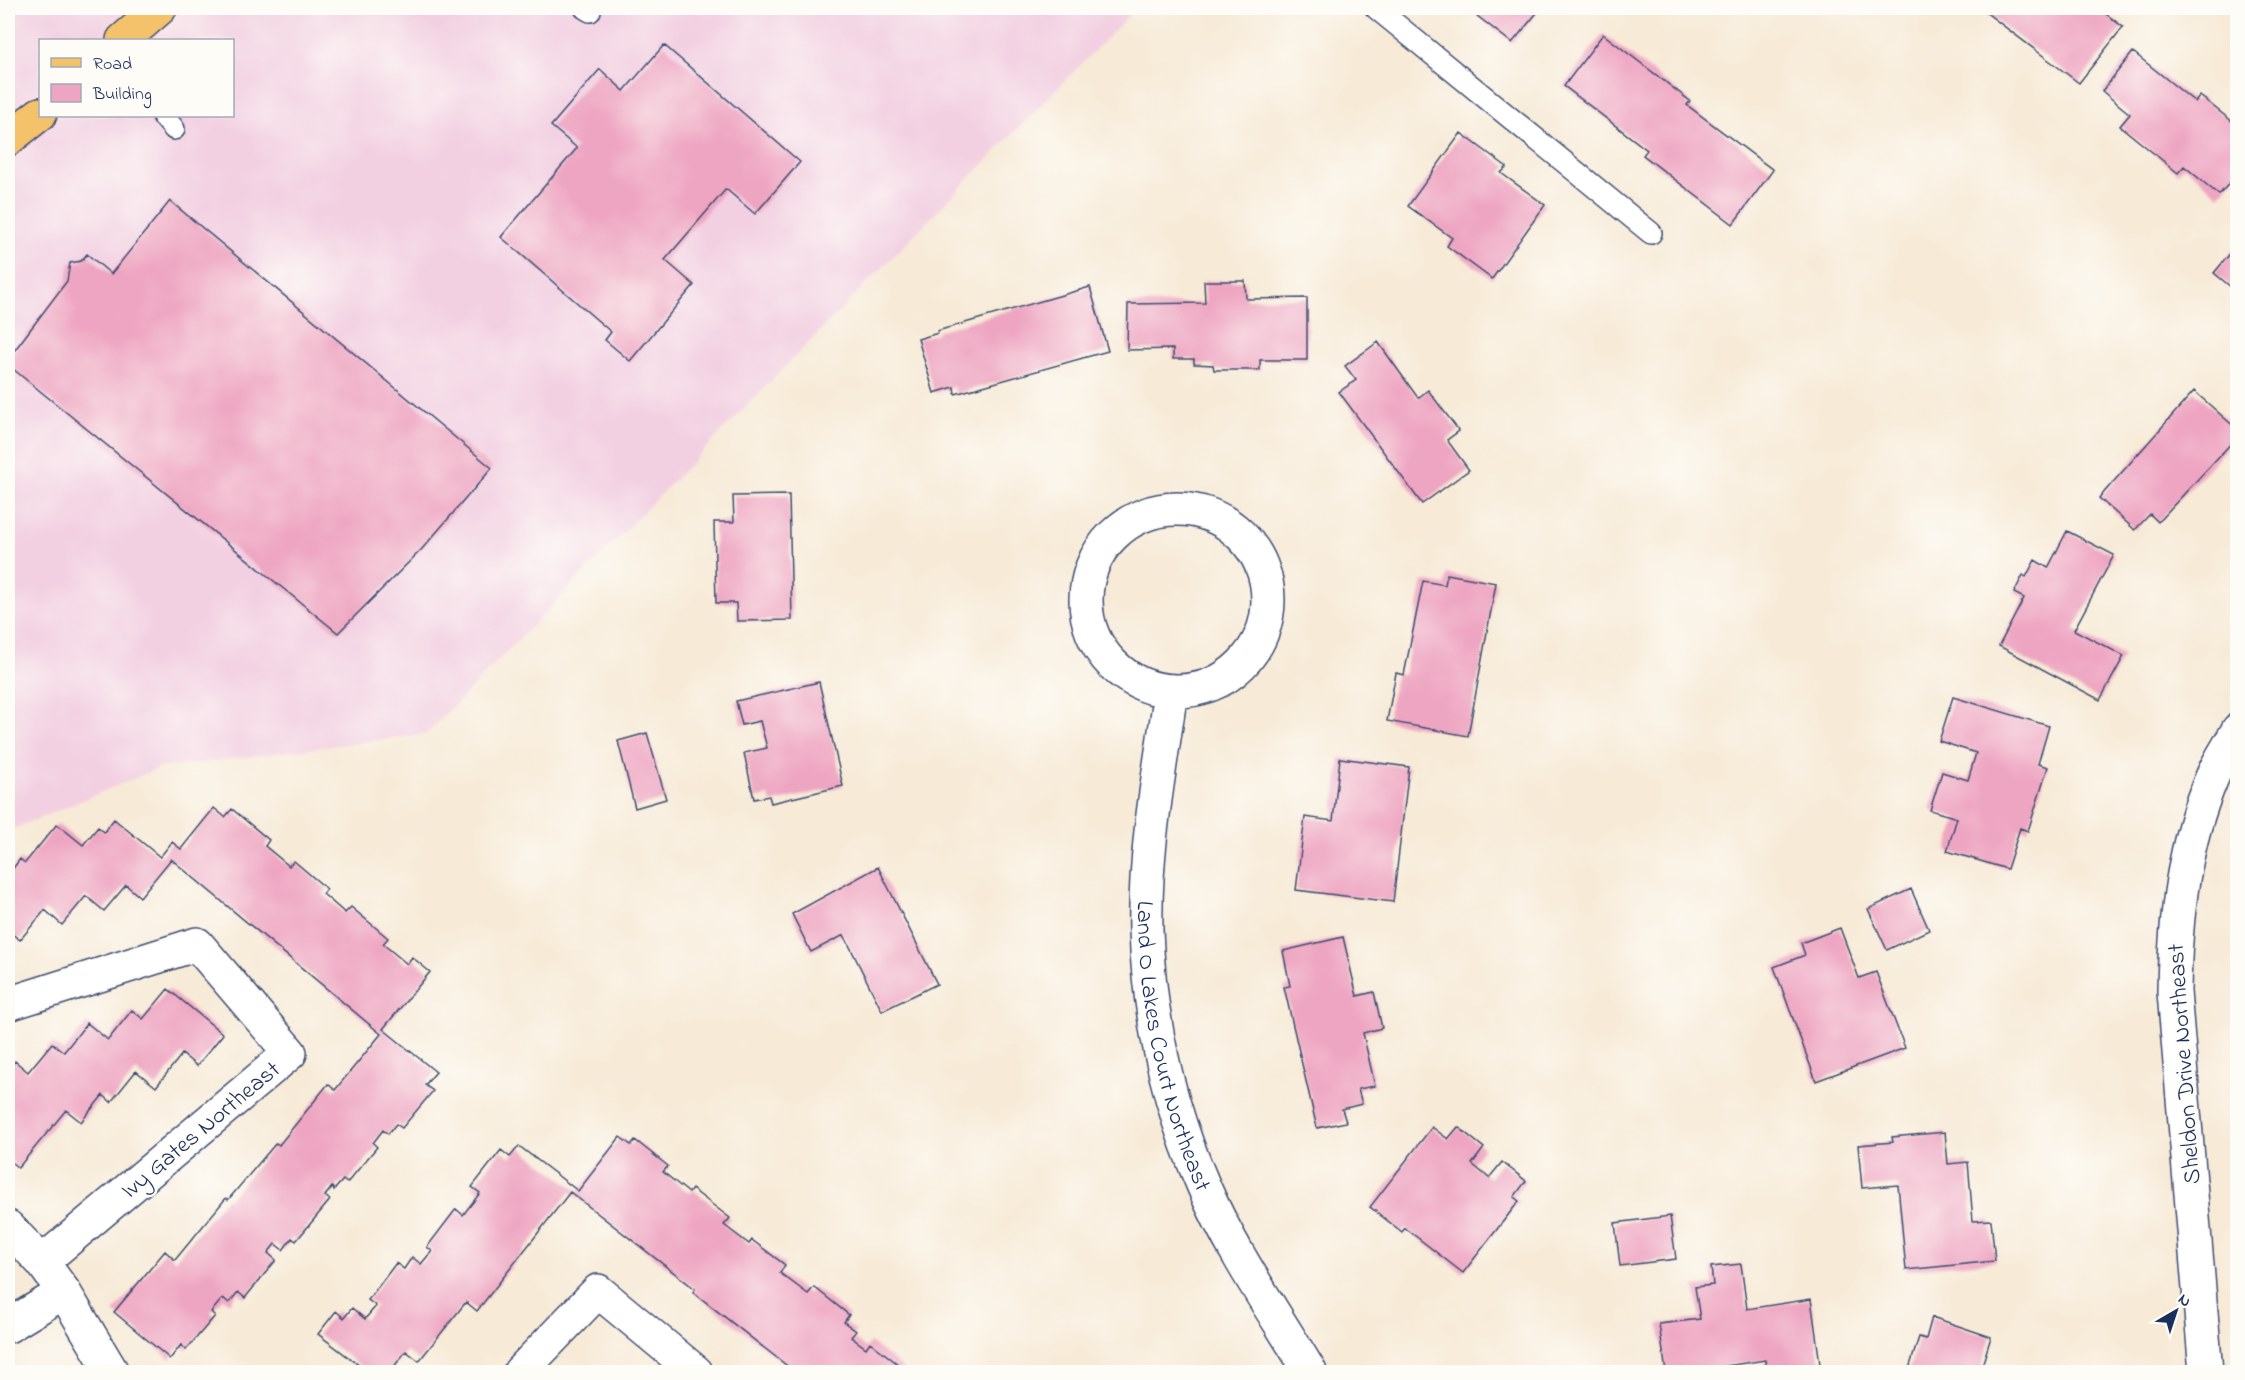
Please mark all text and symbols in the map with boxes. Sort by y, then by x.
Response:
legend [39,39,234,117]
text: Road [93,52,132,78]
text: Building [92,82,152,109]
street label: Land O Lakes Court Northeast [1126,901,1219,1198]
street label: Sheldon Drive Northeast [2160,942,2211,1185]
street label: Ivy Gates Northeast [114,1054,290,1209]
north arrow [2146,1281,2206,1341]
text: N [2172,1288,2196,1314]

